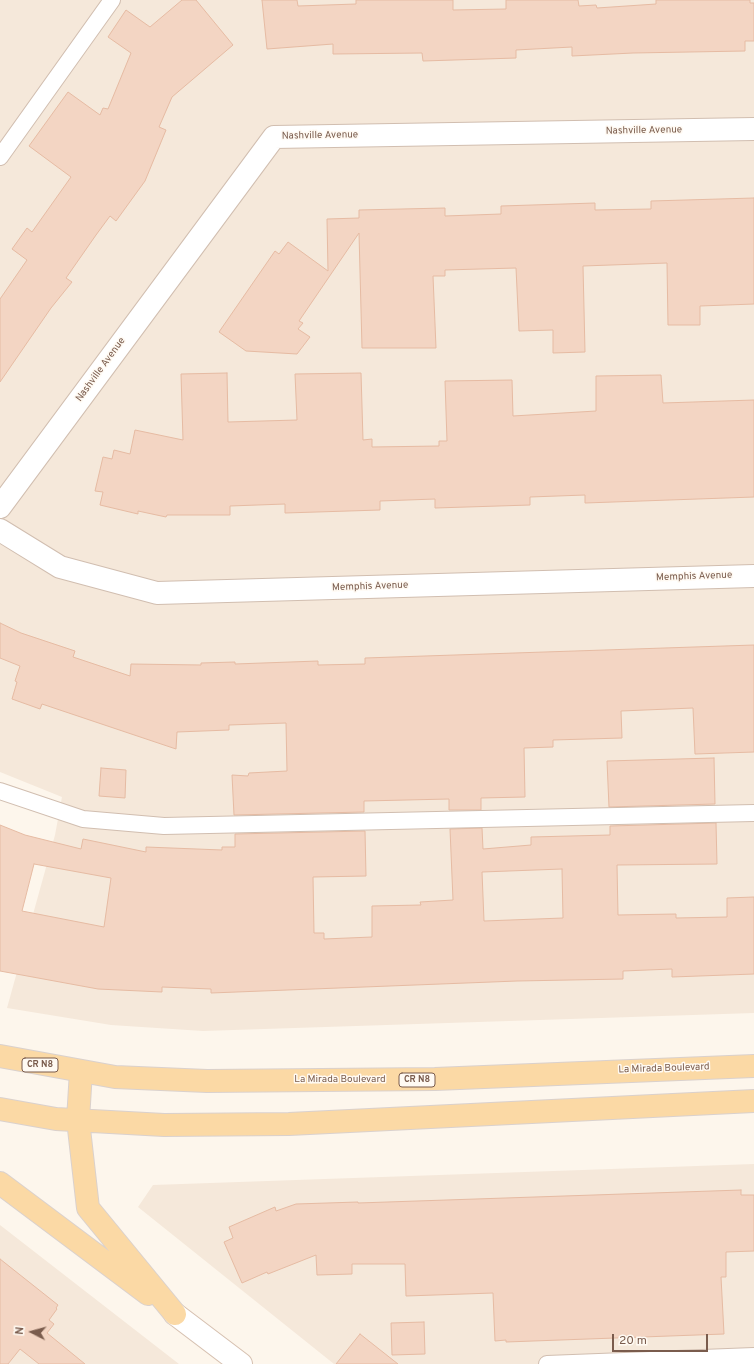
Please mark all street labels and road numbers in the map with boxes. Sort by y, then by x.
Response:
street label: Nashville Avenue [606,124,682,138]
street label: Nashville Avenue [282,129,358,143]
street label: Nashville Avenue [74,336,128,404]
street label: Memphis Avenue [656,570,732,584]
street label: Memphis Avenue [332,580,408,594]
road number: CR N8 [22,1058,58,1072]
street label: La Mirada Boulevard [618,1061,710,1077]
road number: CR N8 [399,1073,435,1087]
street label: La Mirada Boulevard [294,1074,386,1086]

